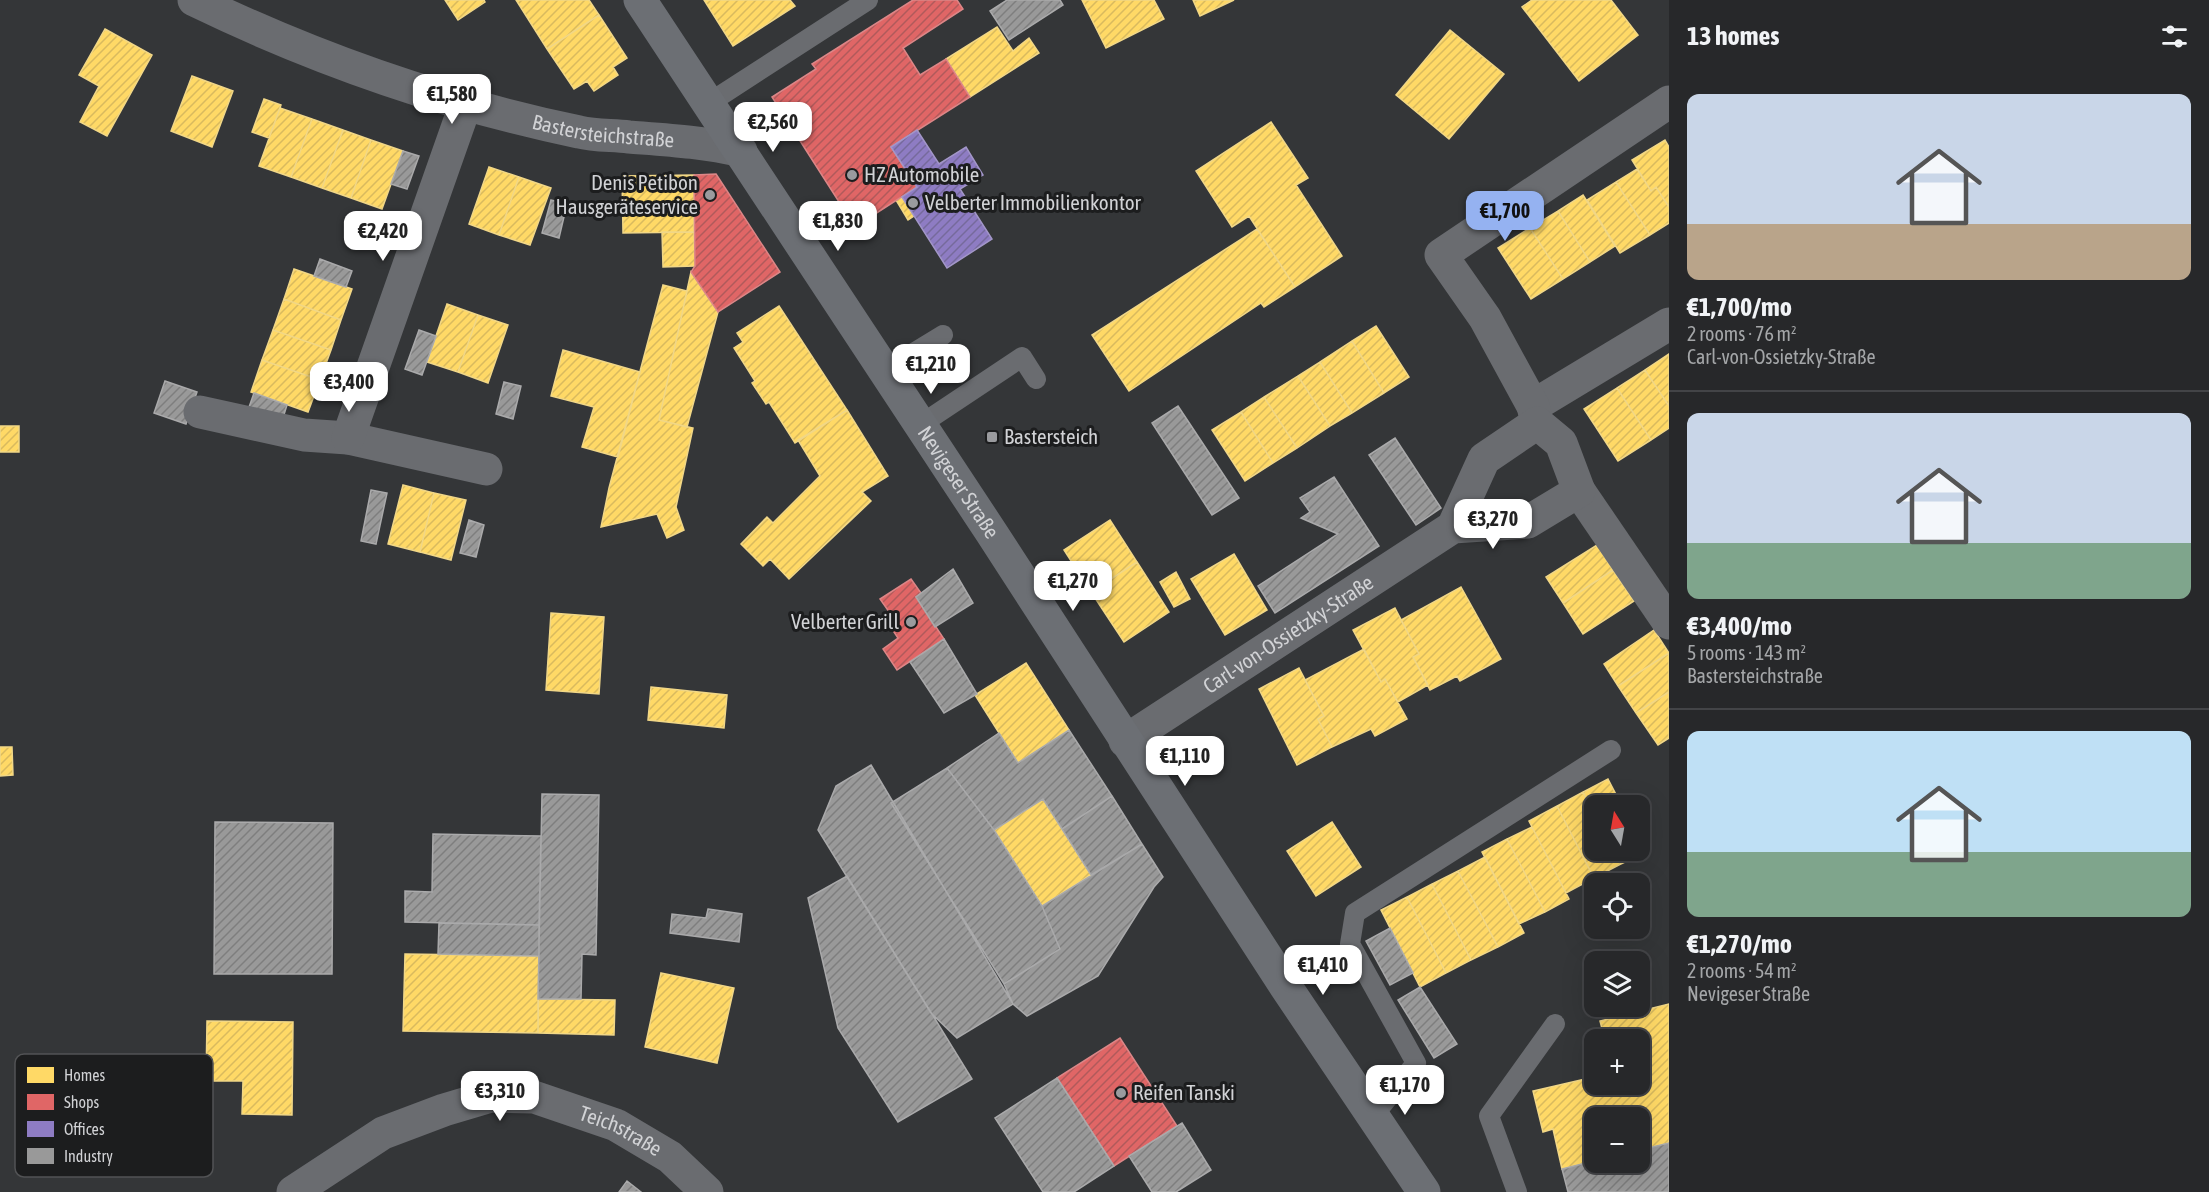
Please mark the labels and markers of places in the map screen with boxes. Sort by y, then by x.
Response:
pin: €1,580 [403,74,501,125]
pin: €2,560 [724,102,822,153]
place label: HZ Automobile [864,162,979,186]
marker: HZ Automobile [845,168,859,182]
place label: Denis Petibon Hausgeräteservice [555,170,698,218]
marker: Denis Petibon Hausgeräteservice [703,188,717,202]
place label: Velberter Immobilienkontor [925,190,1142,214]
pin: €1,700 [1456,191,1554,242]
marker: Velberter Immobilienkontor [906,196,920,210]
pin: €1,830 [789,201,887,252]
pin: €2,420 [334,211,432,262]
pin: €1,210 [882,344,980,395]
pin: €3,400 [300,362,398,413]
place label: Bastersteich [1004,424,1098,448]
marker: Bastersteich [985,430,999,444]
pin: €3,270 [1444,499,1542,550]
pin: €1,270 [1024,561,1122,612]
place label: Velberter Grill [791,609,899,633]
marker: Velberter Grill [904,615,918,629]
pin: €1,110 [1136,736,1234,787]
pin: €1,410 [1274,945,1372,996]
pin: €1,170 [1356,1065,1454,1116]
pin: €3,310 [451,1071,549,1122]
place label: Reifen Tanski [1133,1080,1235,1104]
marker: Reifen Tanski [1114,1086,1128,1100]

